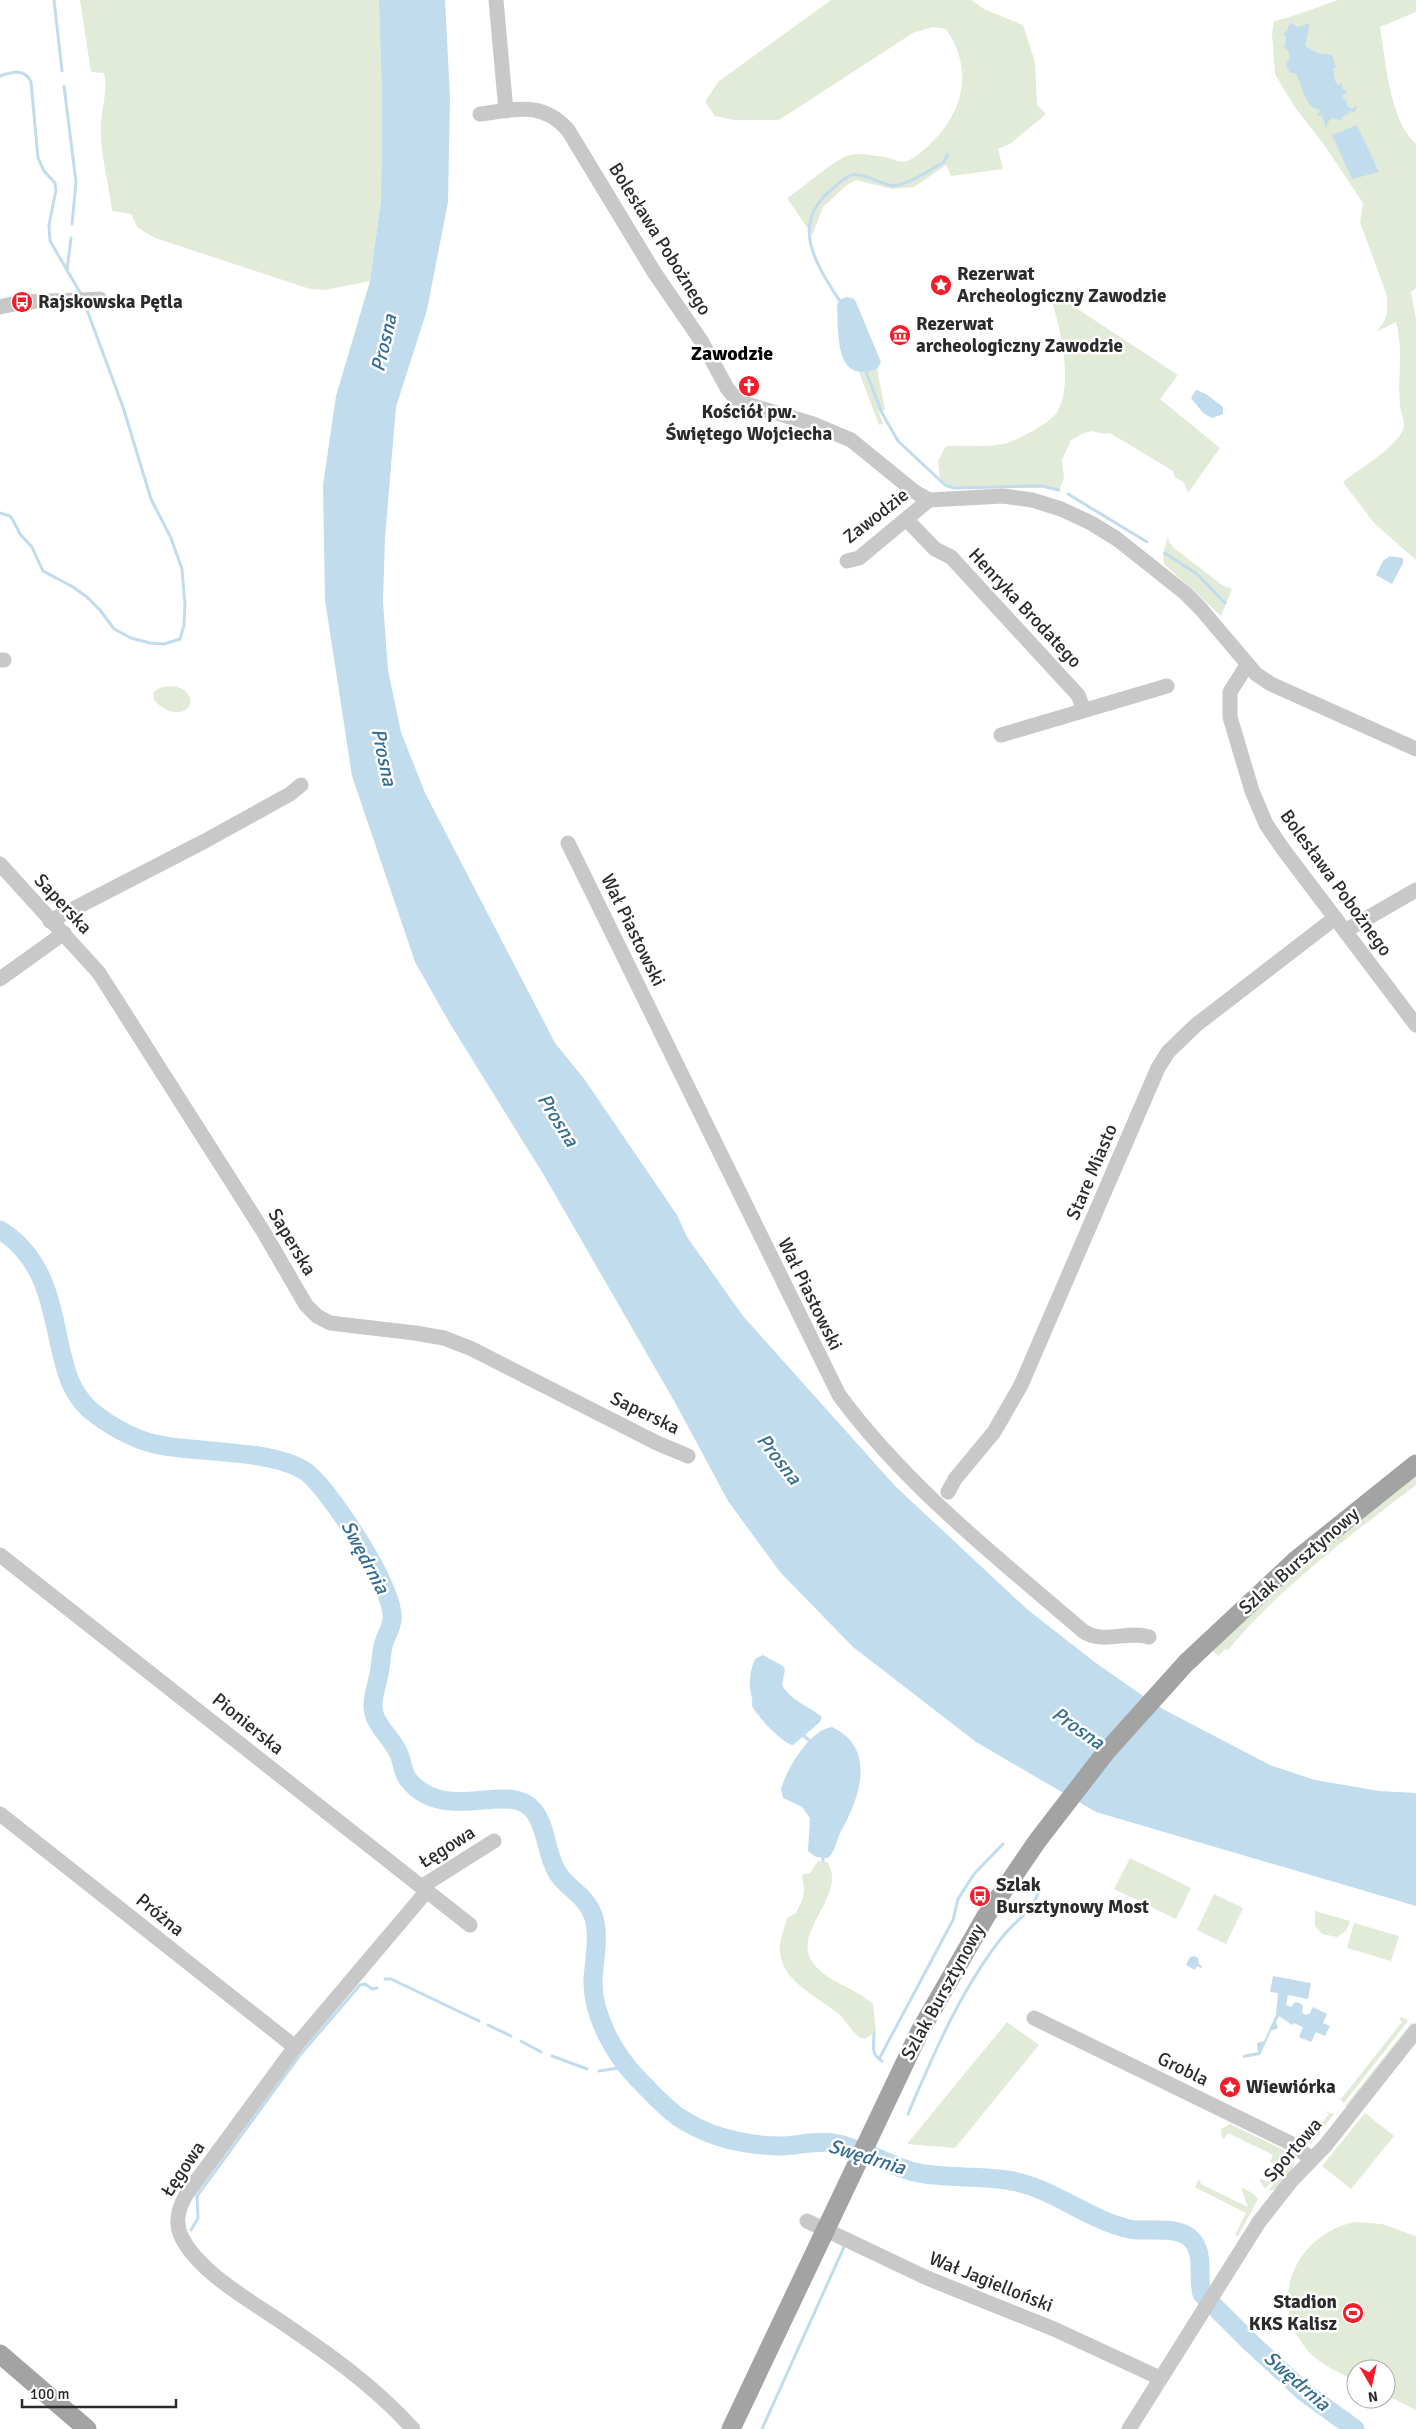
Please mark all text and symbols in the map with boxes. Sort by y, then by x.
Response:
street label: Bolesława Pobożnego [603,158,717,320]
place label: Rezerwat Archeologiczny Zawodzie [957,262,1166,308]
place icon: Rezerwat Archeologiczny Zawodzie [929,273,953,297]
bus stop icon: Rajskowska Pętla [10,290,34,314]
place label: Rajskowska Pętla [38,290,183,314]
water label: Prosna [365,311,403,374]
place label: Rezerwat archeologiczny Zawodzie [916,312,1123,358]
museum icon: Rezerwat archeologiczny Zawodzie [888,323,912,347]
district label: Zawodzie [691,341,773,366]
church icon: Kościół pw. Świętego Wojciecha [737,374,761,398]
place label: Kościół pw. Świętego Wojciecha [666,400,832,446]
street label: Zawodzie [839,483,913,549]
street label: Henryka Brodatego [963,543,1087,673]
water label: Prosna [366,726,402,789]
street label: Bolesława Pobożnego [1275,805,1397,961]
street label: Saperska [29,869,97,939]
street label: Wał Piastowski [595,870,671,990]
water label: Prosna [532,1089,584,1152]
street label: Stare Miasto [1061,1120,1123,1224]
street label: Saperska [263,1204,321,1280]
street label: Wał Piastowski [772,1234,848,1354]
street label: Saperska [606,1386,684,1440]
water label: Prosna [751,1428,807,1490]
street label: Szlak Bursztynowy [1234,1502,1364,1620]
water label: Swędrnia [335,1516,395,1599]
street label: Pionierska [207,1688,289,1760]
water label: Prosna [1047,1701,1110,1755]
street label: Łęgowa [414,1820,480,1874]
place label: Szlak Bursztynowy Most [996,1873,1149,1919]
bus stop icon: Szlak Bursztynowy Most [968,1884,992,1908]
street label: Próżna [131,1888,189,1942]
street label: Szlak Bursztynowy [896,1920,990,2064]
street label: Grobla [1153,2046,1213,2092]
place icon: Wiewiórka [1218,2075,1242,2099]
place label: Wiewiórka [1246,2075,1336,2099]
street label: Sportowa [1259,2113,1327,2187]
water label: Swędrnia [825,2133,909,2181]
street label: Łęgowa [156,2137,210,2201]
street label: Wał Jagielloński [925,2246,1057,2318]
place label: Stadion KKS Kalisz [1249,2290,1337,2336]
sports icon: Stadion KKS Kalisz [1341,2301,1365,2325]
water label: Swędrnia [1259,2346,1336,2417]
north arrow [1346,2359,1396,2409]
scale bar [22,2376,176,2408]
text: 100 m [30,2385,70,2403]
text: N [1367,2387,1379,2406]

